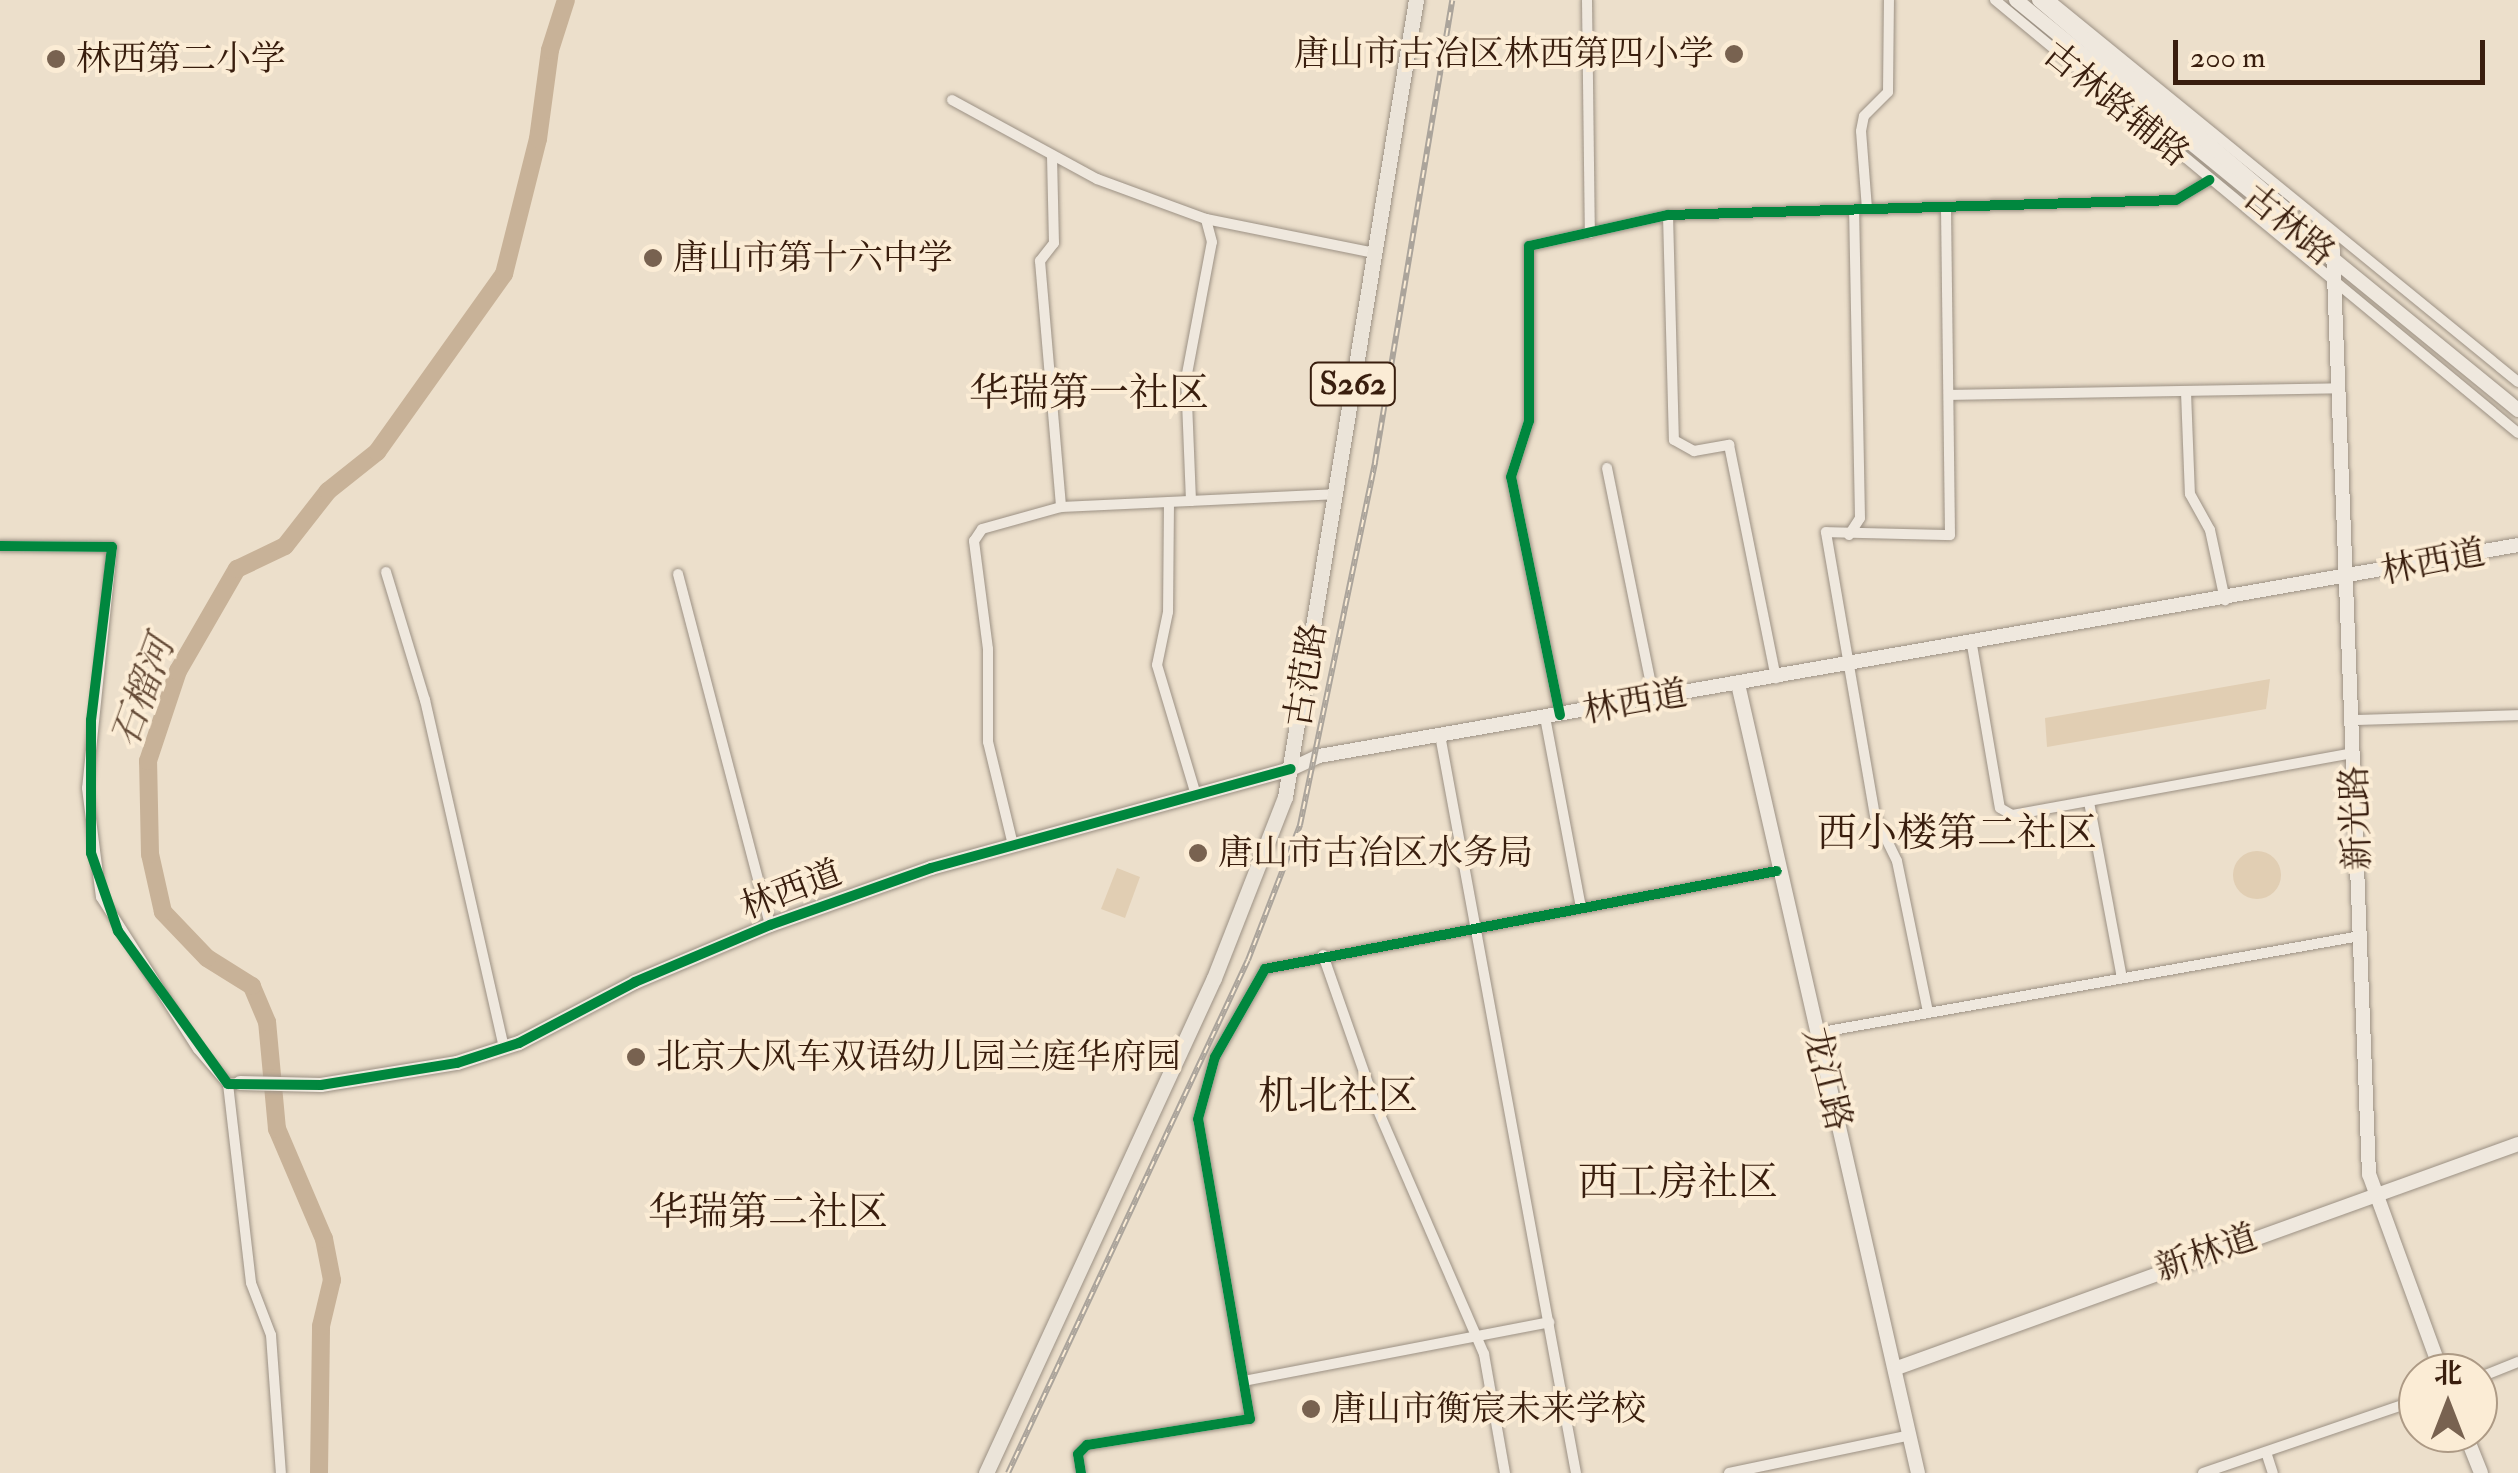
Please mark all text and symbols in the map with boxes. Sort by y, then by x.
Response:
scale bar [2178,20,2490,82]
place label: 唐山市古冶区林西第四小学 [1294,33,1714,75]
street label: 古林路辅路 [2035,33,2197,175]
place label: 林西第二小学 [76,38,286,80]
text: 200 m [2190,39,2266,76]
marker: 唐山市古冶区林西第四小学 [1723,43,1745,65]
marker: 林西第二小学 [45,48,67,70]
street label: 古林路 [2235,176,2343,274]
place label: 唐山市第十六中学 [673,237,953,279]
marker: 唐山市第十六中学 [642,247,664,269]
road number: S262 [1308,357,1398,411]
district label: 华瑞第一社区 [969,370,1209,418]
street label: 林西道 [2377,531,2489,593]
street label: 古范路 [1277,620,1335,730]
water label: 石榴河 [103,631,185,753]
street label: 林西道 [1580,672,1690,732]
street label: 新光路 [2333,765,2379,871]
district label: 西小楼第二社区 [1817,810,2097,858]
place label: 唐山市古冶区水务局 [1218,832,1533,874]
marker: 唐山市古冶区水务局 [1187,842,1209,864]
street label: 林西道 [734,852,848,928]
street label: 龙江路 [1794,1023,1860,1135]
place label: 北京大风车双语幼儿园兰庭华府园 [656,1036,1181,1078]
marker: 北京大风车双语幼儿园兰庭华府园 [625,1046,647,1068]
district label: 机北社区 [1258,1073,1418,1121]
district label: 西工房社区 [1578,1159,1778,1207]
district label: 华瑞第二社区 [648,1189,888,1237]
street label: 新林道 [2150,1216,2262,1290]
north arrow [2398,1353,2498,1453]
text: 北 [2434,1357,2462,1392]
place label: 唐山市衡宸未来学校 [1331,1388,1646,1430]
marker: 唐山市衡宸未来学校 [1300,1398,1322,1420]

